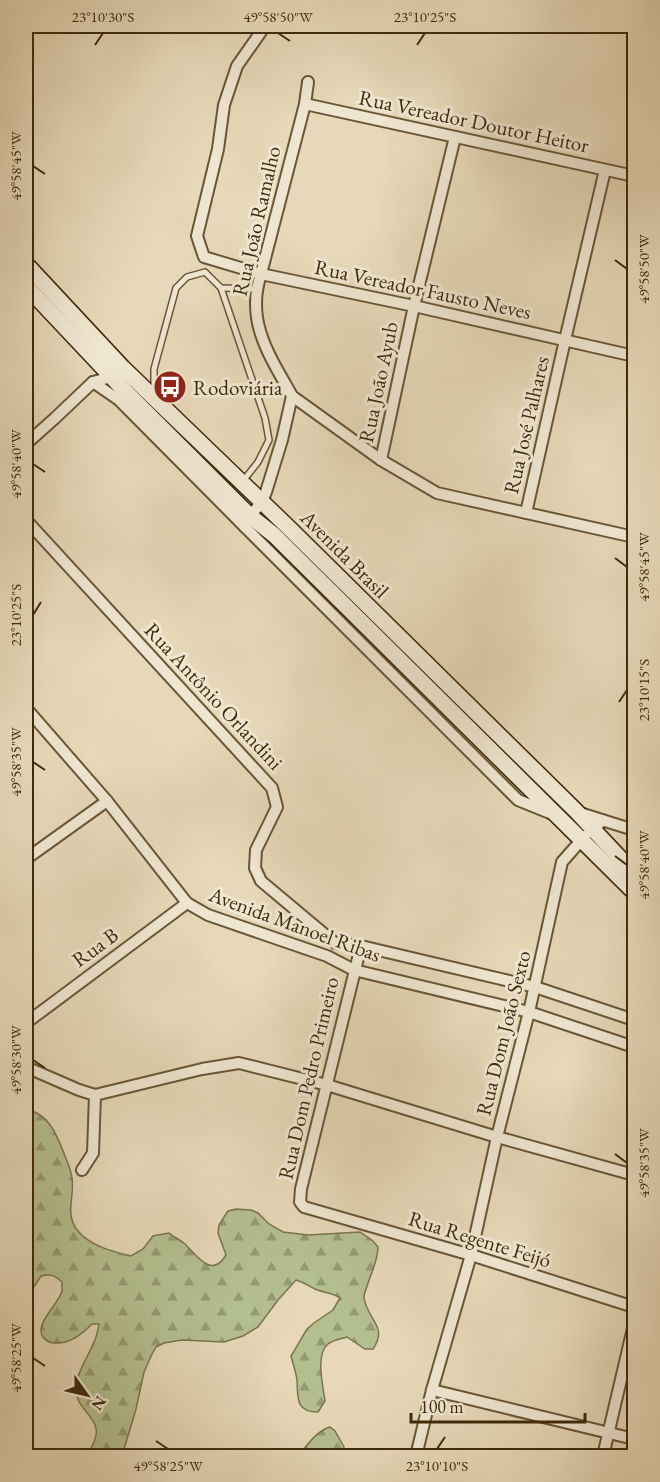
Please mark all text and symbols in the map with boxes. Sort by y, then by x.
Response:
text: 23°10'30"S [72,7,134,26]
text: 49°58'50"W [243,7,313,26]
text: 23°10'25"S [394,7,456,26]
street label: Rua Vereador Doutor Heitor [357,83,591,159]
text: 49°58'45"W [6,131,25,201]
street label: Rua João Ramalho [226,143,286,299]
text: 49°58'50"W [634,234,653,304]
street label: Rua Vereador Fausto Neves [312,253,534,325]
street label: Rua João Ayub [352,319,404,445]
street label: Rua José Palhares [497,353,555,496]
bus stop icon: Rodoviária [152,369,188,405]
place label: Rodoviária [193,374,283,401]
text: 49°58'40"W [6,429,25,499]
street label: Avenida Brasil [294,503,395,604]
text: 49°58'45"W [634,532,653,602]
text: 23°10'25"S [6,584,25,646]
street label: Rua Antônio Orlandini [139,617,289,775]
text: 23°10'15"S [634,659,653,721]
text: 49°58'35"W [6,727,25,797]
text: 49°58'40"W [634,830,653,900]
street label: Avenida Manoel Ribas [204,880,385,968]
street label: Rua B [66,921,124,973]
street label: Rua Dom João Sexto [469,948,537,1118]
street label: Rua Dom Pedro Primeiro [272,974,344,1182]
text: 49°58'30"W [6,1025,25,1095]
text: 49°58'35"W [634,1128,653,1198]
street label: Rua Regente Feijó [405,1204,555,1274]
text: 49°58'25"W [6,1323,25,1393]
north arrow [57,1365,117,1425]
scale bar [411,1386,585,1424]
text: N [87,1392,111,1414]
text: 100 m [420,1395,464,1418]
text: 49°58'25"W [133,1456,203,1475]
text: 23°10'10"S [406,1456,468,1475]

